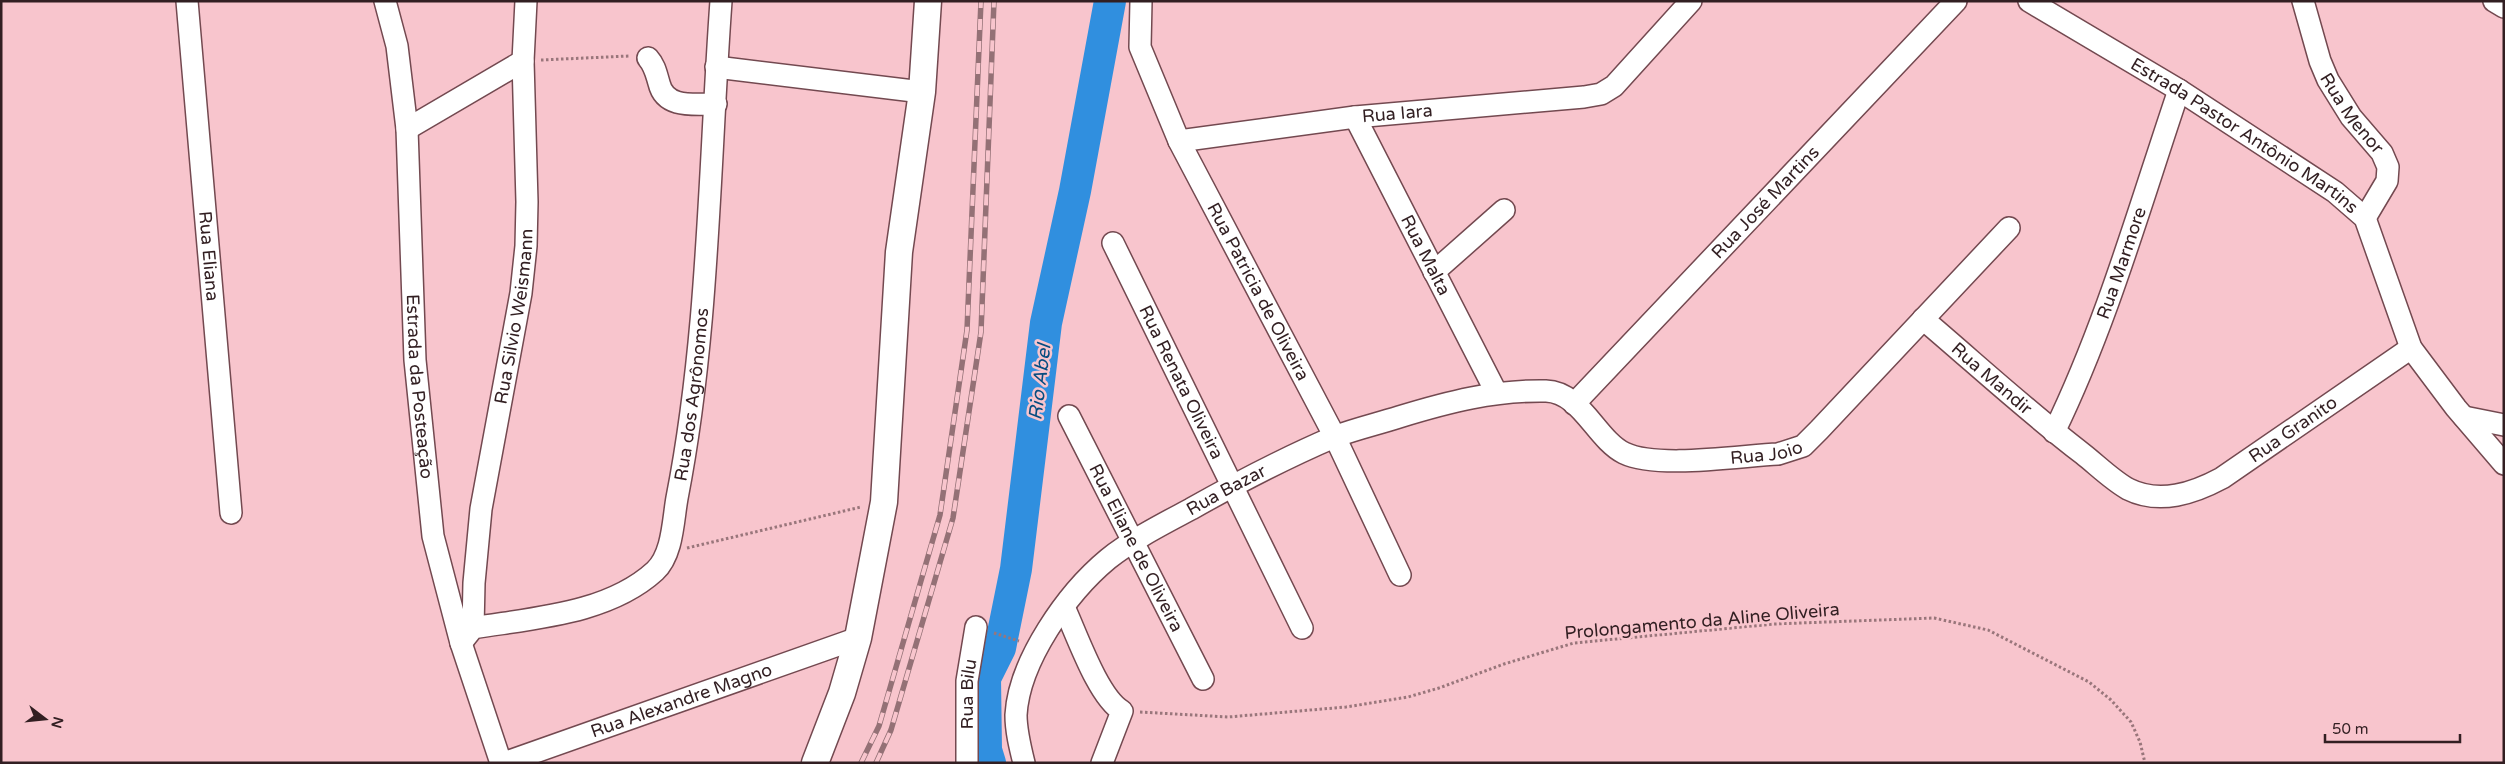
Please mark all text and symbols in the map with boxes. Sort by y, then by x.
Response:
street label: Estrada Pastor Antônio Martins [2127,53,2363,218]
street label: Rua Menor [2315,69,2389,158]
street label: Rua Iara [1361,99,1433,127]
street label: Rua José Martins [1707,141,1824,263]
street label: Rua Patricia de Oliveira [1202,199,1314,384]
street label: Rua Marmore [2092,204,2151,322]
street label: Rua Eliana [194,210,224,302]
street label: Rua Malta [1396,211,1455,299]
street label: Rua Silvio Weismann [490,228,537,406]
street label: Estrada da Posteação [402,294,438,480]
street label: Rua Renata Oliveira [1134,302,1228,463]
street label: Rua dos Agrônomos [669,307,713,483]
street label: Rua Mandir [1947,337,2037,420]
water label: Rio Abel [1024,341,1056,421]
street label: Rua Granito [2244,391,2341,467]
street label: Rua Joio [1729,436,1805,469]
street label: Rua Eliane de Oliveira [1084,460,1188,636]
street label: Rua Bazar [1182,460,1270,520]
street label: Prolongamento da Aline Oliveira [1564,598,1840,644]
street label: Rua Bilu [956,657,982,729]
street label: Rua Alexandre Magno [588,658,775,743]
north arrow [20,694,70,744]
scale bar [2325,712,2460,744]
text: N [47,715,67,730]
text: 50 m [2332,720,2369,738]

